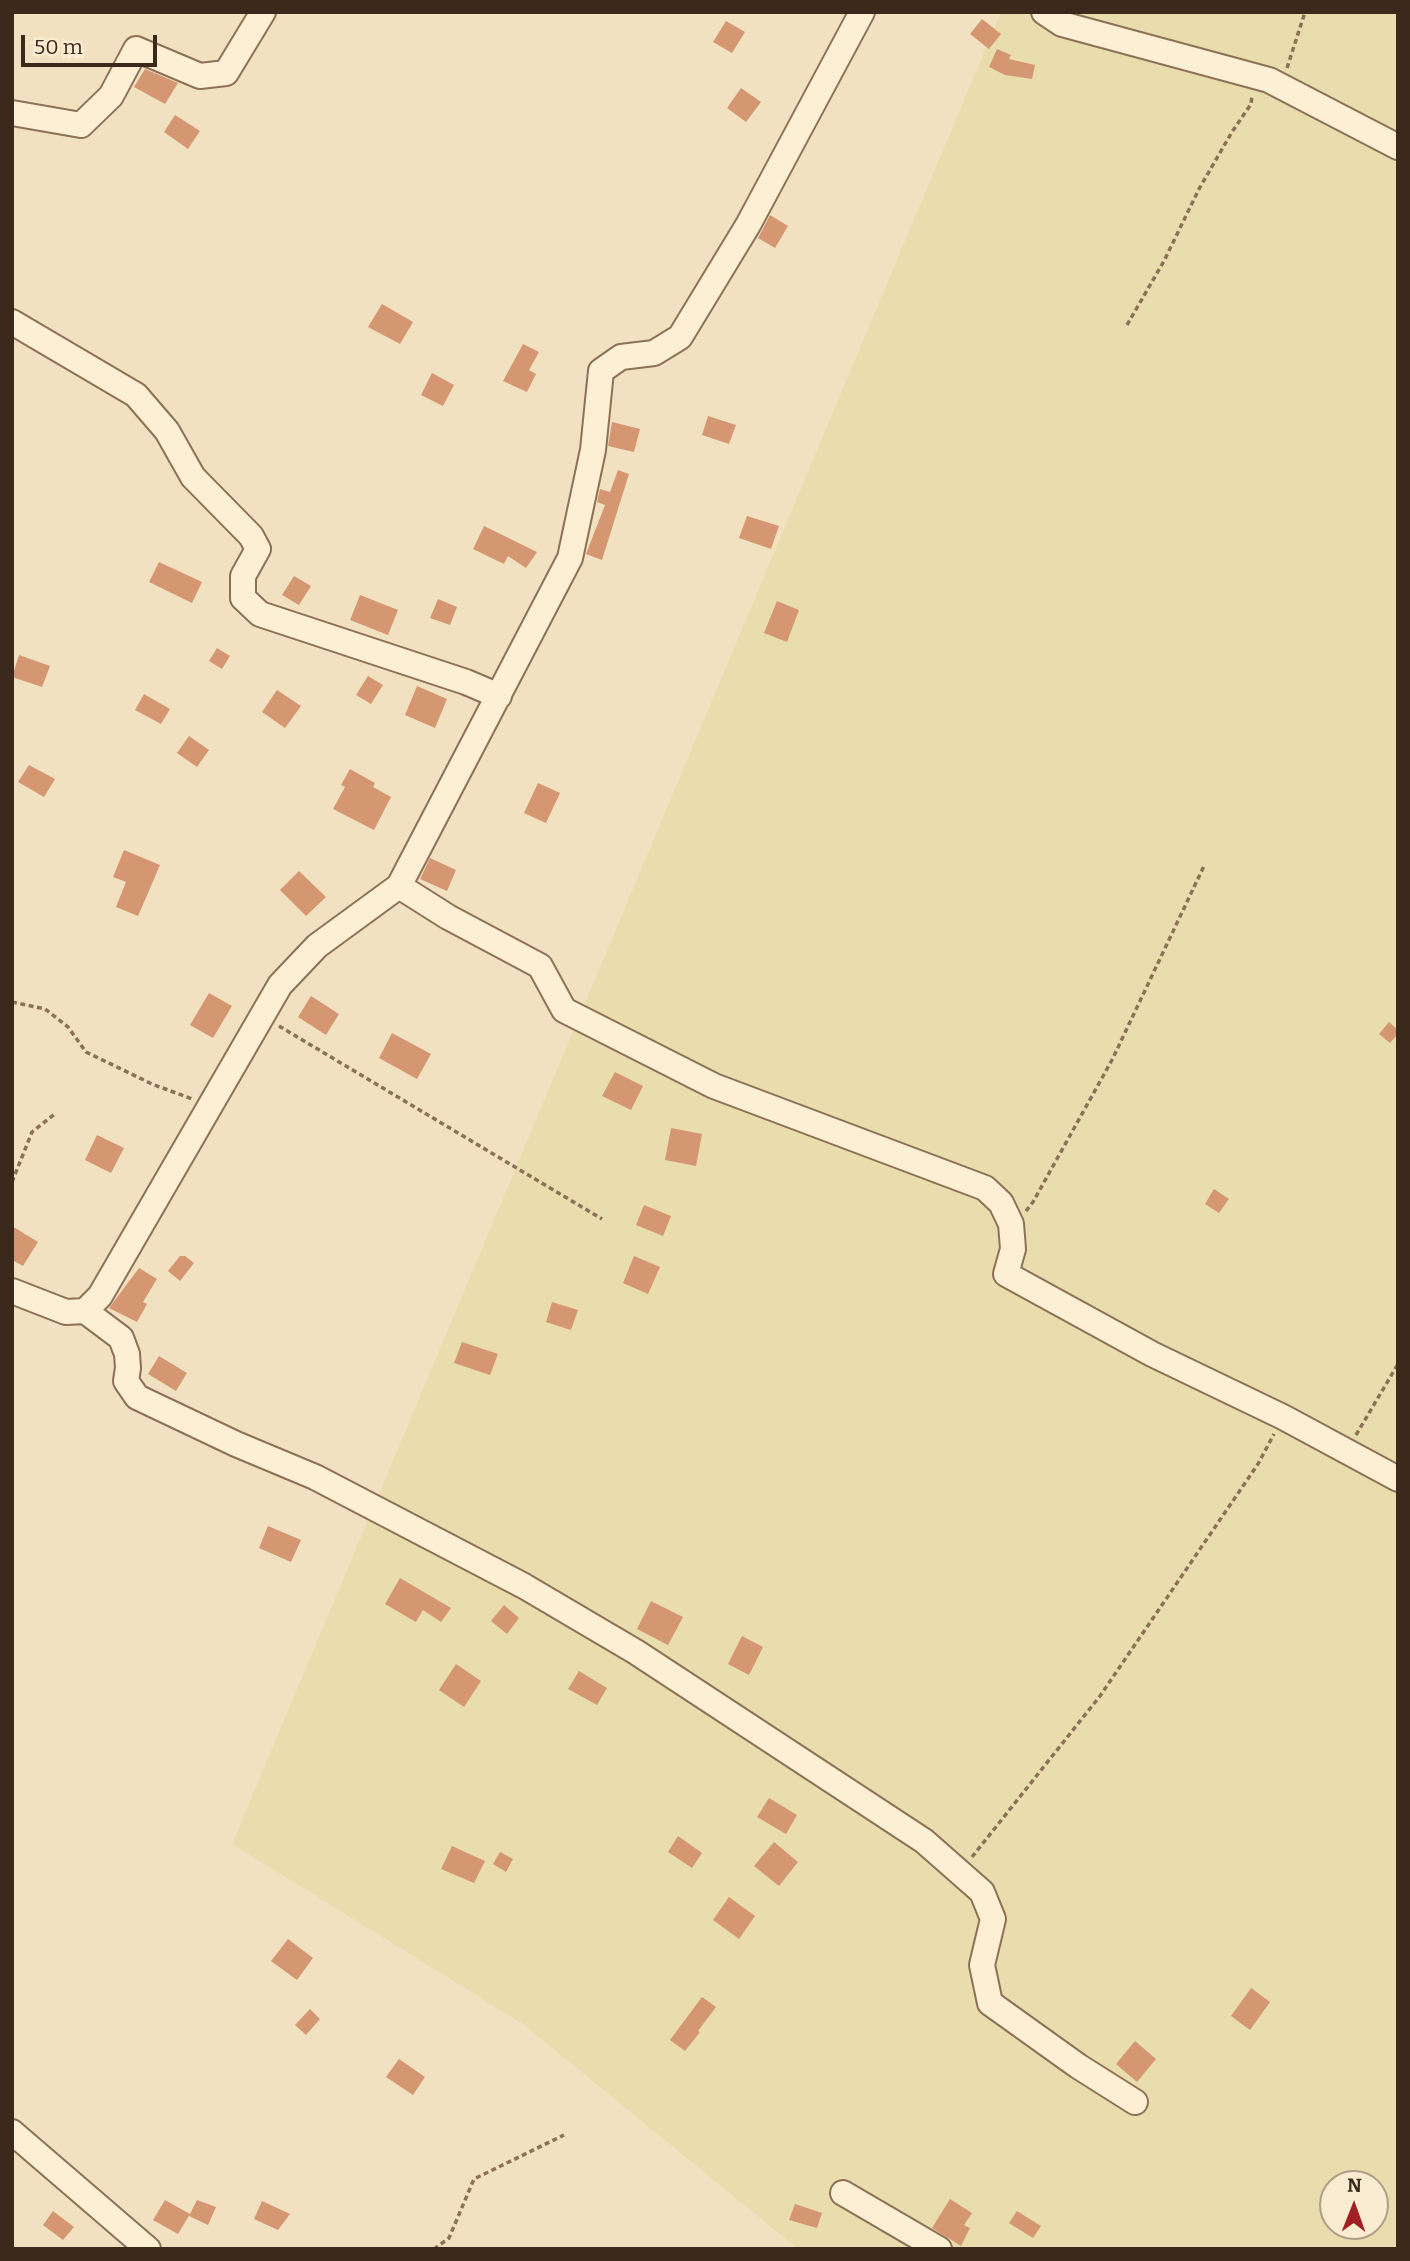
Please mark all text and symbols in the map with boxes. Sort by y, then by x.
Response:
scale bar [24,21,161,65]
text: 50 m [34,34,83,60]
north arrow [1319,2170,1389,2240]
text: N [1347,2174,1362,2197]

